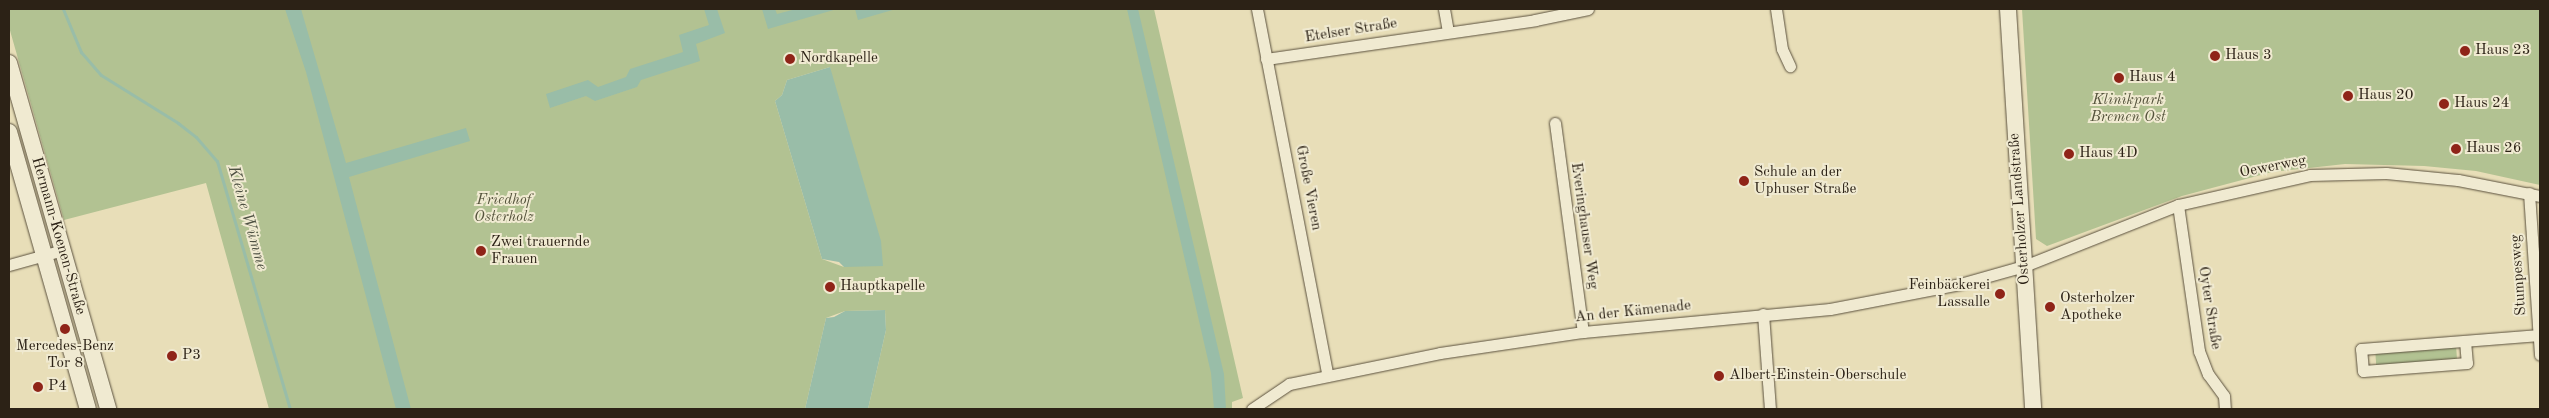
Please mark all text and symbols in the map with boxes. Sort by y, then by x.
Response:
street label: Etelser Straße [1304,15,1398,47]
place label: Haus 23 [2475,42,2530,60]
marker: Haus 23 [2459,45,2471,57]
place label: Haus 3 [2225,47,2272,65]
place label: Nordkapelle [800,50,878,68]
marker: Haus 3 [2209,50,2221,62]
marker: Nordkapelle [784,53,796,65]
place label: Haus 4 [2129,69,2176,87]
marker: Haus 4 [2113,72,2125,84]
place label: Haus 20 [2358,87,2413,105]
marker: Haus 20 [2342,90,2354,102]
park label: Klinikpark Bremen Ost [2090,91,2166,126]
place label: Haus 24 [2454,95,2509,113]
marker: Haus 24 [2438,98,2450,110]
street label: Osterholzer Landstraße [2006,132,2034,286]
place label: Haus 26 [2466,140,2521,158]
marker: Haus 26 [2450,143,2462,155]
street label: Große Vieren [1291,144,1325,232]
place label: Haus 4D [2079,145,2137,163]
marker: Haus 4D [2063,148,2075,160]
street label: Oewerweg [2238,152,2308,182]
street label: Hermann-Koenen-Straße [27,155,89,317]
street label: Everinghauser Weg [1566,161,1602,291]
place label: Schule an der Uphuser Straße [1754,163,1856,198]
water label: Kleine Wümme [223,164,271,272]
marker: Schule an der Uphuser Straße [1738,175,1750,187]
park label: Friedhof Osterholz [474,191,534,226]
place label: Zwei trauernde Frauen [491,233,590,268]
street label: Stumpesweg [2507,234,2531,316]
marker: Zwei trauernde Frauen [475,245,487,257]
street label: Oyter Straße [2194,265,2224,351]
place label: Feinbäckerei Lassalle [1908,276,1990,311]
place label: Hauptkapelle [840,278,925,296]
marker: Hauptkapelle [824,281,836,293]
marker: Feinbäckerei Lassalle [1994,288,2006,300]
place label: Osterholzer Apotheke [2060,289,2135,324]
street label: An der Kämenade [1574,297,1692,327]
marker: Osterholzer Apotheke [2044,301,2056,313]
marker: Mercedes-Benz Tor 8 [59,323,71,335]
place label: Mercedes-Benz Tor 8 [16,337,114,372]
place label: P3 [182,347,201,365]
marker: P3 [166,350,178,362]
place label: Albert-Einstein-Oberschule [1729,367,1906,385]
marker: Albert-Einstein-Oberschule [1713,370,1725,382]
place label: P4 [48,378,67,396]
marker: P4 [32,381,44,393]

